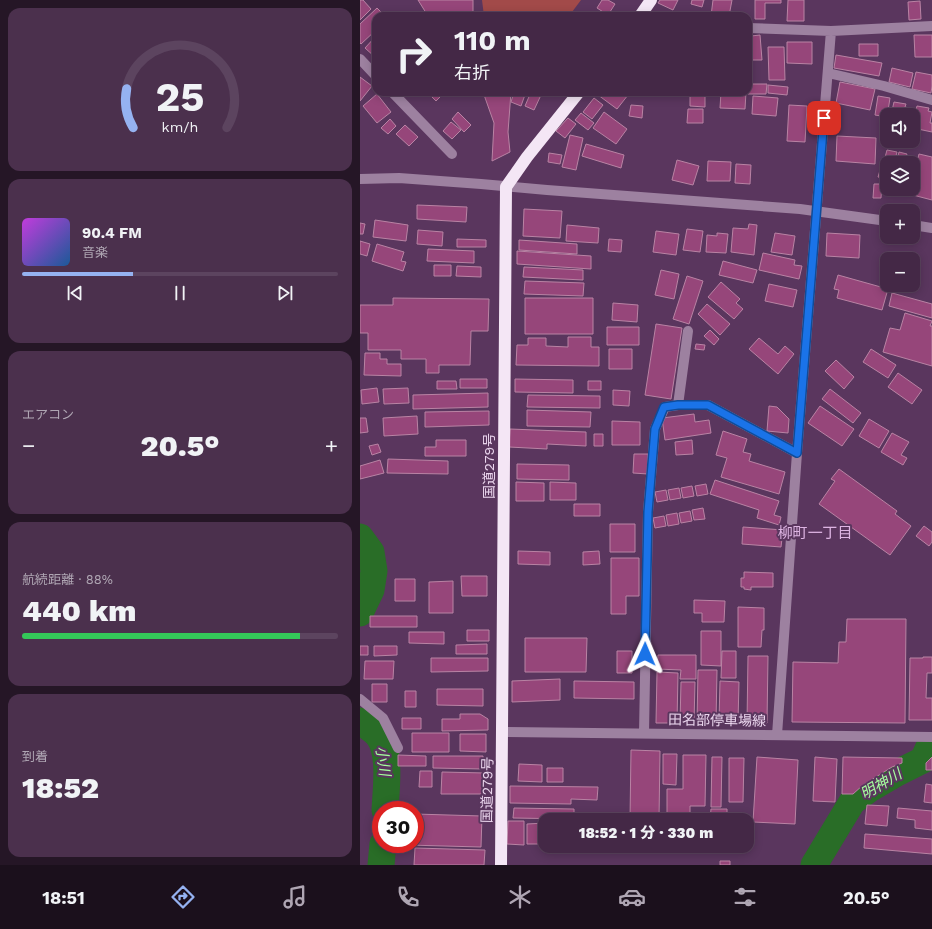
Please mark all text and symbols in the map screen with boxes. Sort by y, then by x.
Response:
text: 110 m [454,24,531,57]
icon: right [388,28,440,80]
text: 右折 [454,62,490,83]
text: 25 [155,72,205,121]
pin [807,101,841,135]
icon: arrive [813,107,835,129]
map controls [880,108,920,292]
button: sound [880,108,920,148]
text: km/h [162,118,198,134]
button: layers [880,156,920,196]
button: + [880,204,920,244]
text: 90.4 FM [82,224,142,242]
text: 音楽 [82,245,108,260]
button: − [880,252,920,292]
icon: previous [64,282,86,304]
icon: pause [169,282,191,304]
icon: next [274,282,296,304]
text: エアコン [22,407,74,422]
text: 20.5° [140,428,220,463]
text: − [22,433,35,458]
text: + [325,433,338,458]
street label: 国道279号 [481,433,497,499]
district label: 柳町一丁目 [777,524,853,542]
text: 航続距離 · 88% [22,572,113,587]
text: 440 km [22,593,136,628]
position arrow [624,633,666,675]
street label: 田名部停車場線 [668,711,766,729]
water label: 小川 [372,745,394,779]
text: 到着 [22,749,48,764]
street label: 国道279号 [478,757,496,823]
water label: 明神川 [857,764,907,803]
text: 18:52 [22,770,99,805]
speed limit sign: 30 [372,801,424,853]
text: 18:52 · 1 分 · 330 m [579,824,713,842]
icon: directions [169,883,197,911]
icon: music [281,883,309,911]
icon: phone [394,883,422,911]
icon: climate [506,883,534,911]
icon: car [618,883,646,911]
icon: filters [731,883,759,911]
text: 18:51 [42,887,85,908]
text: 20.5° [843,887,890,908]

